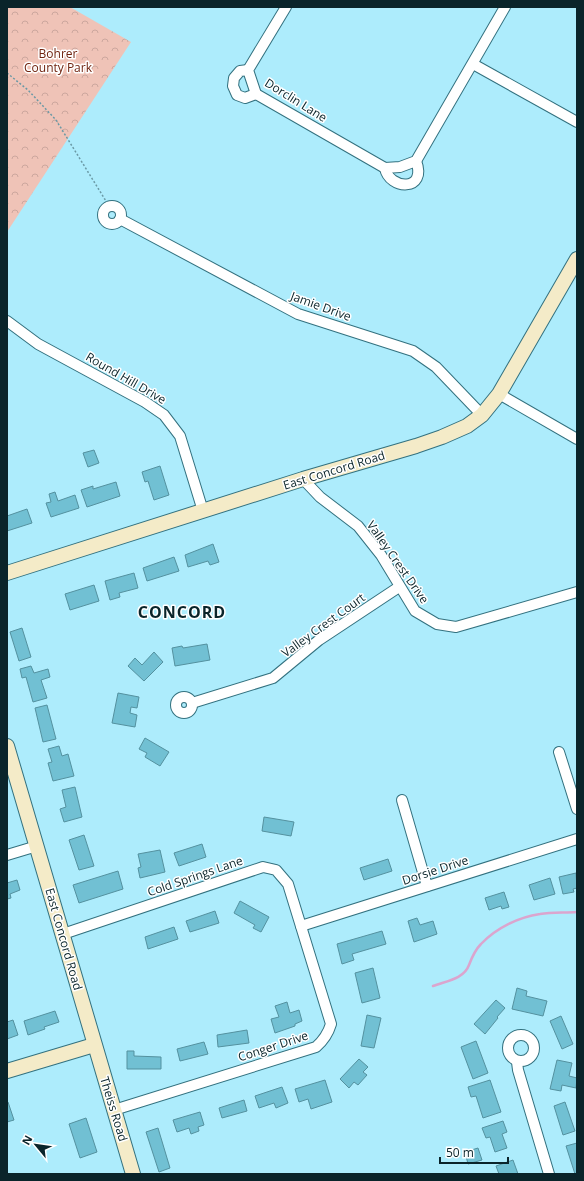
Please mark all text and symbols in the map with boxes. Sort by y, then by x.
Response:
park label: Bohrer County Park [24,45,93,76]
street label: Dorclin Lane [262,74,330,126]
street label: Jamie Drive [287,287,354,325]
street label: Round Hill Drive [83,348,170,408]
street label: East Concord Road [281,446,387,494]
street label: Valley Crest Drive [363,517,433,607]
street label: Valley Crest Court [278,589,368,661]
district label: CONCORD [138,601,226,623]
street label: Dorsie Drive [400,851,471,889]
street label: Cold Springs Lane [145,852,245,900]
street label: East Concord Road [41,886,87,992]
street label: Conger Drive [236,1027,310,1065]
street label: Theiss Road [96,1075,132,1143]
north arrow [16,1125,56,1165]
text: N [18,1132,36,1147]
scale bar [440,1139,508,1165]
text: 50 m [446,1144,474,1161]

